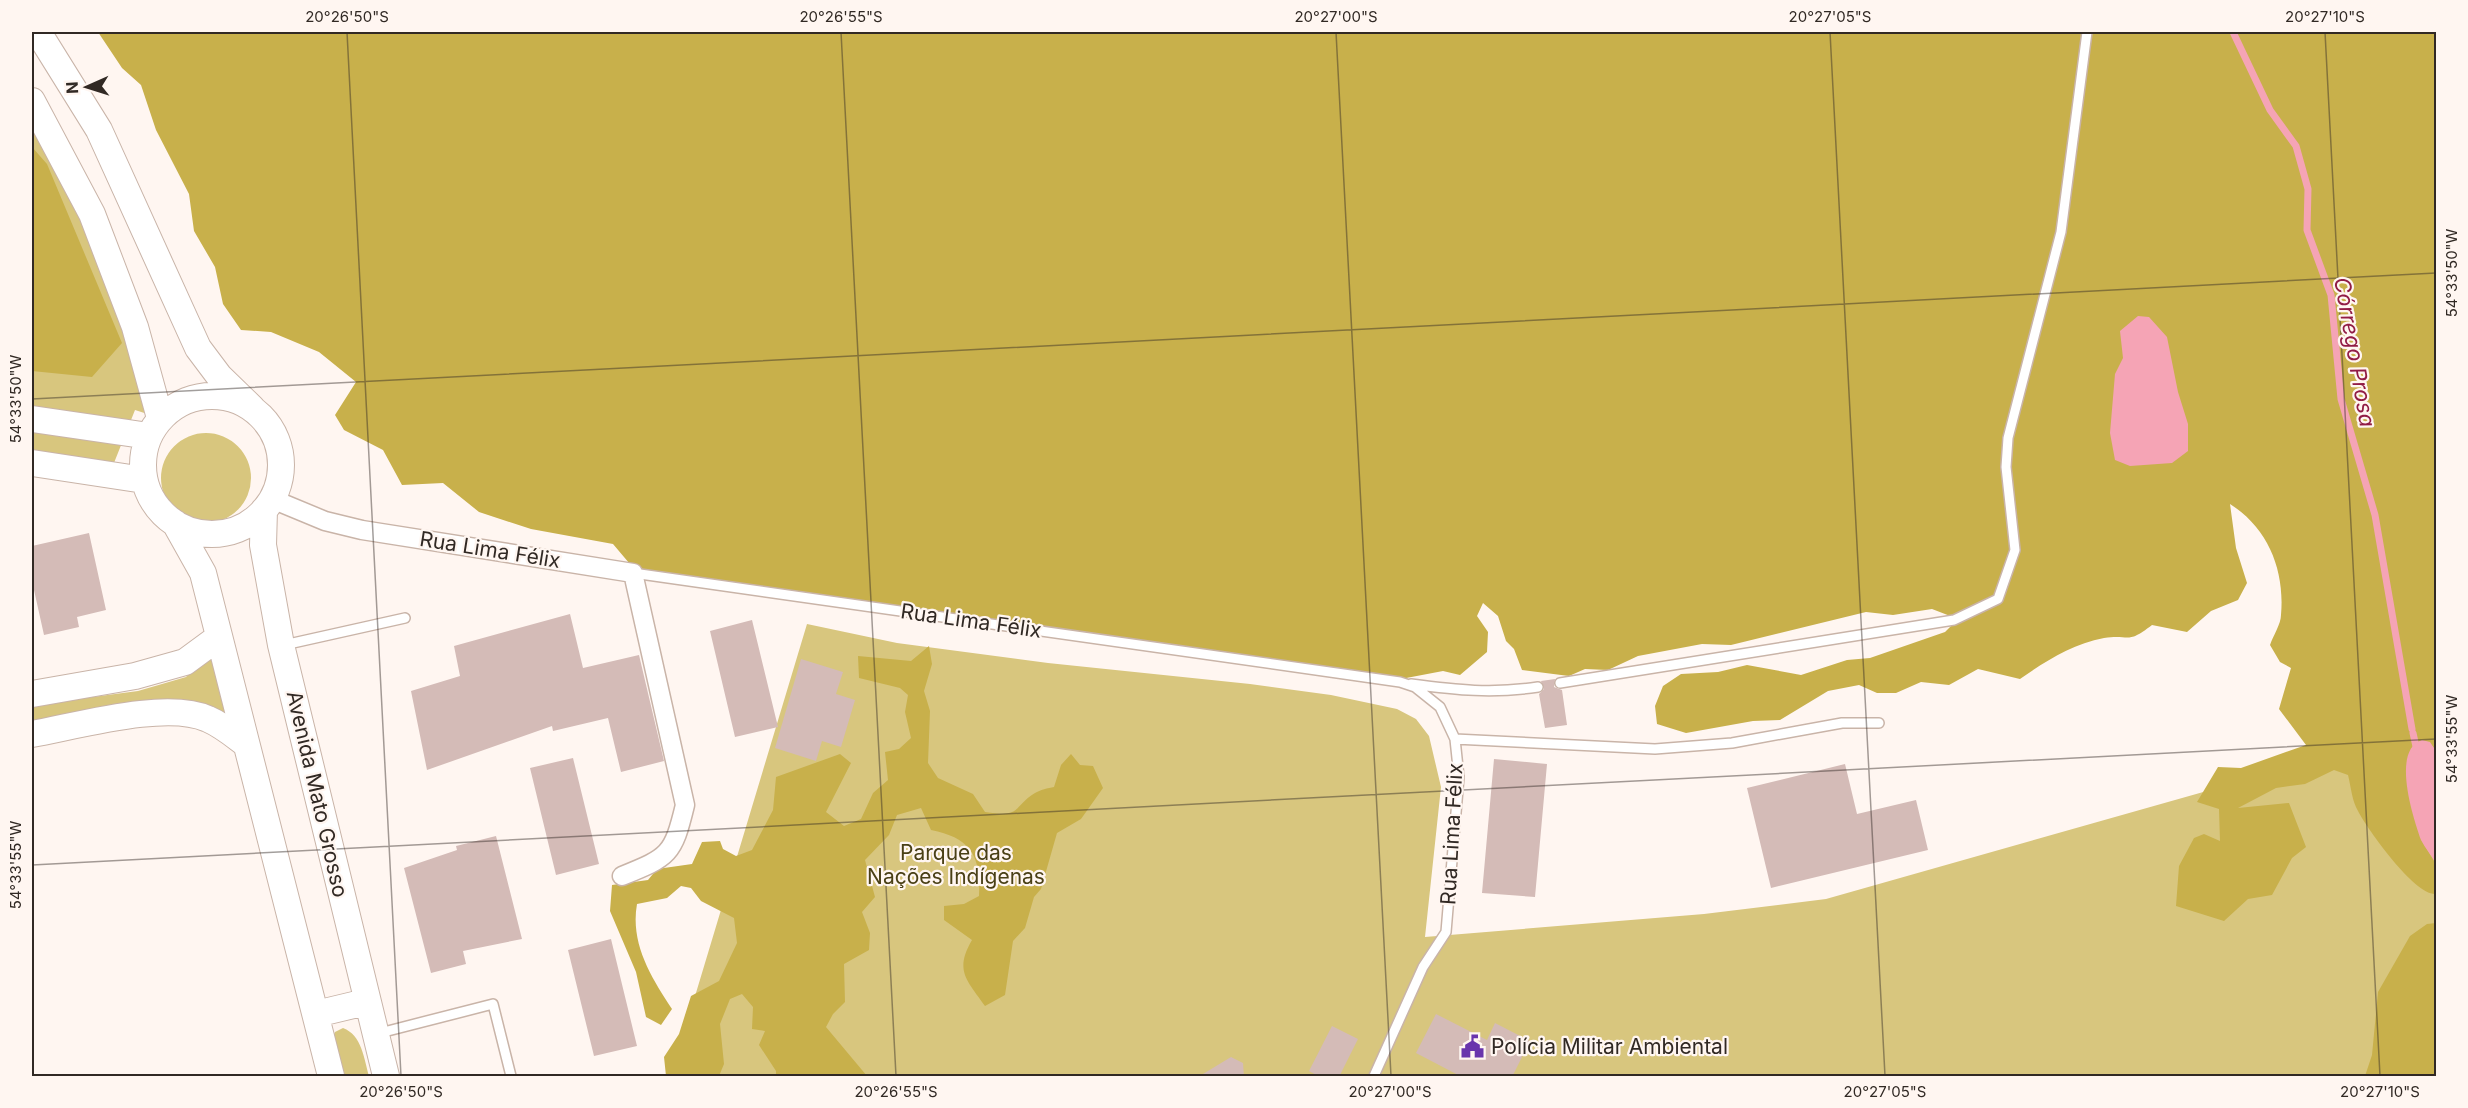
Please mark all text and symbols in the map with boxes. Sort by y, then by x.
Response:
text: 20°26'50"S [305,7,389,26]
text: 20°26'55"S [799,7,883,26]
text: 20°27'00"S [1294,7,1378,26]
text: 20°27'05"S [1789,7,1871,26]
text: 20°27'10"S [2285,7,2365,26]
north arrow [57,57,117,117]
text: N [62,81,82,94]
text: 54°33'50"W [2442,228,2461,317]
water label: Córrego Prosa [2329,275,2381,429]
text: 54°33'50"W [6,354,25,443]
street label: Rua Lima Félix [418,526,562,573]
street label: Rua Lima Félix [899,598,1043,643]
street label: Avenida Mato Grosso [282,688,353,900]
text: 54°33'55"W [2442,695,2461,783]
street label: Rua Lima Félix [1435,762,1468,906]
text: 54°33'55"W [6,821,25,909]
park label: Parque das Nações Indígenas [867,840,1045,889]
public building icon: Polícia Militar Ambiental [1460,1034,1486,1060]
place label: Polícia Militar Ambiental [1491,1034,1728,1059]
text: 20°26'50"S [359,1082,443,1101]
text: 20°26'55"S [854,1082,938,1101]
text: 20°27'00"S [1348,1082,1432,1101]
text: 20°27'05"S [1844,1082,1926,1101]
text: 20°27'10"S [2340,1082,2420,1101]

